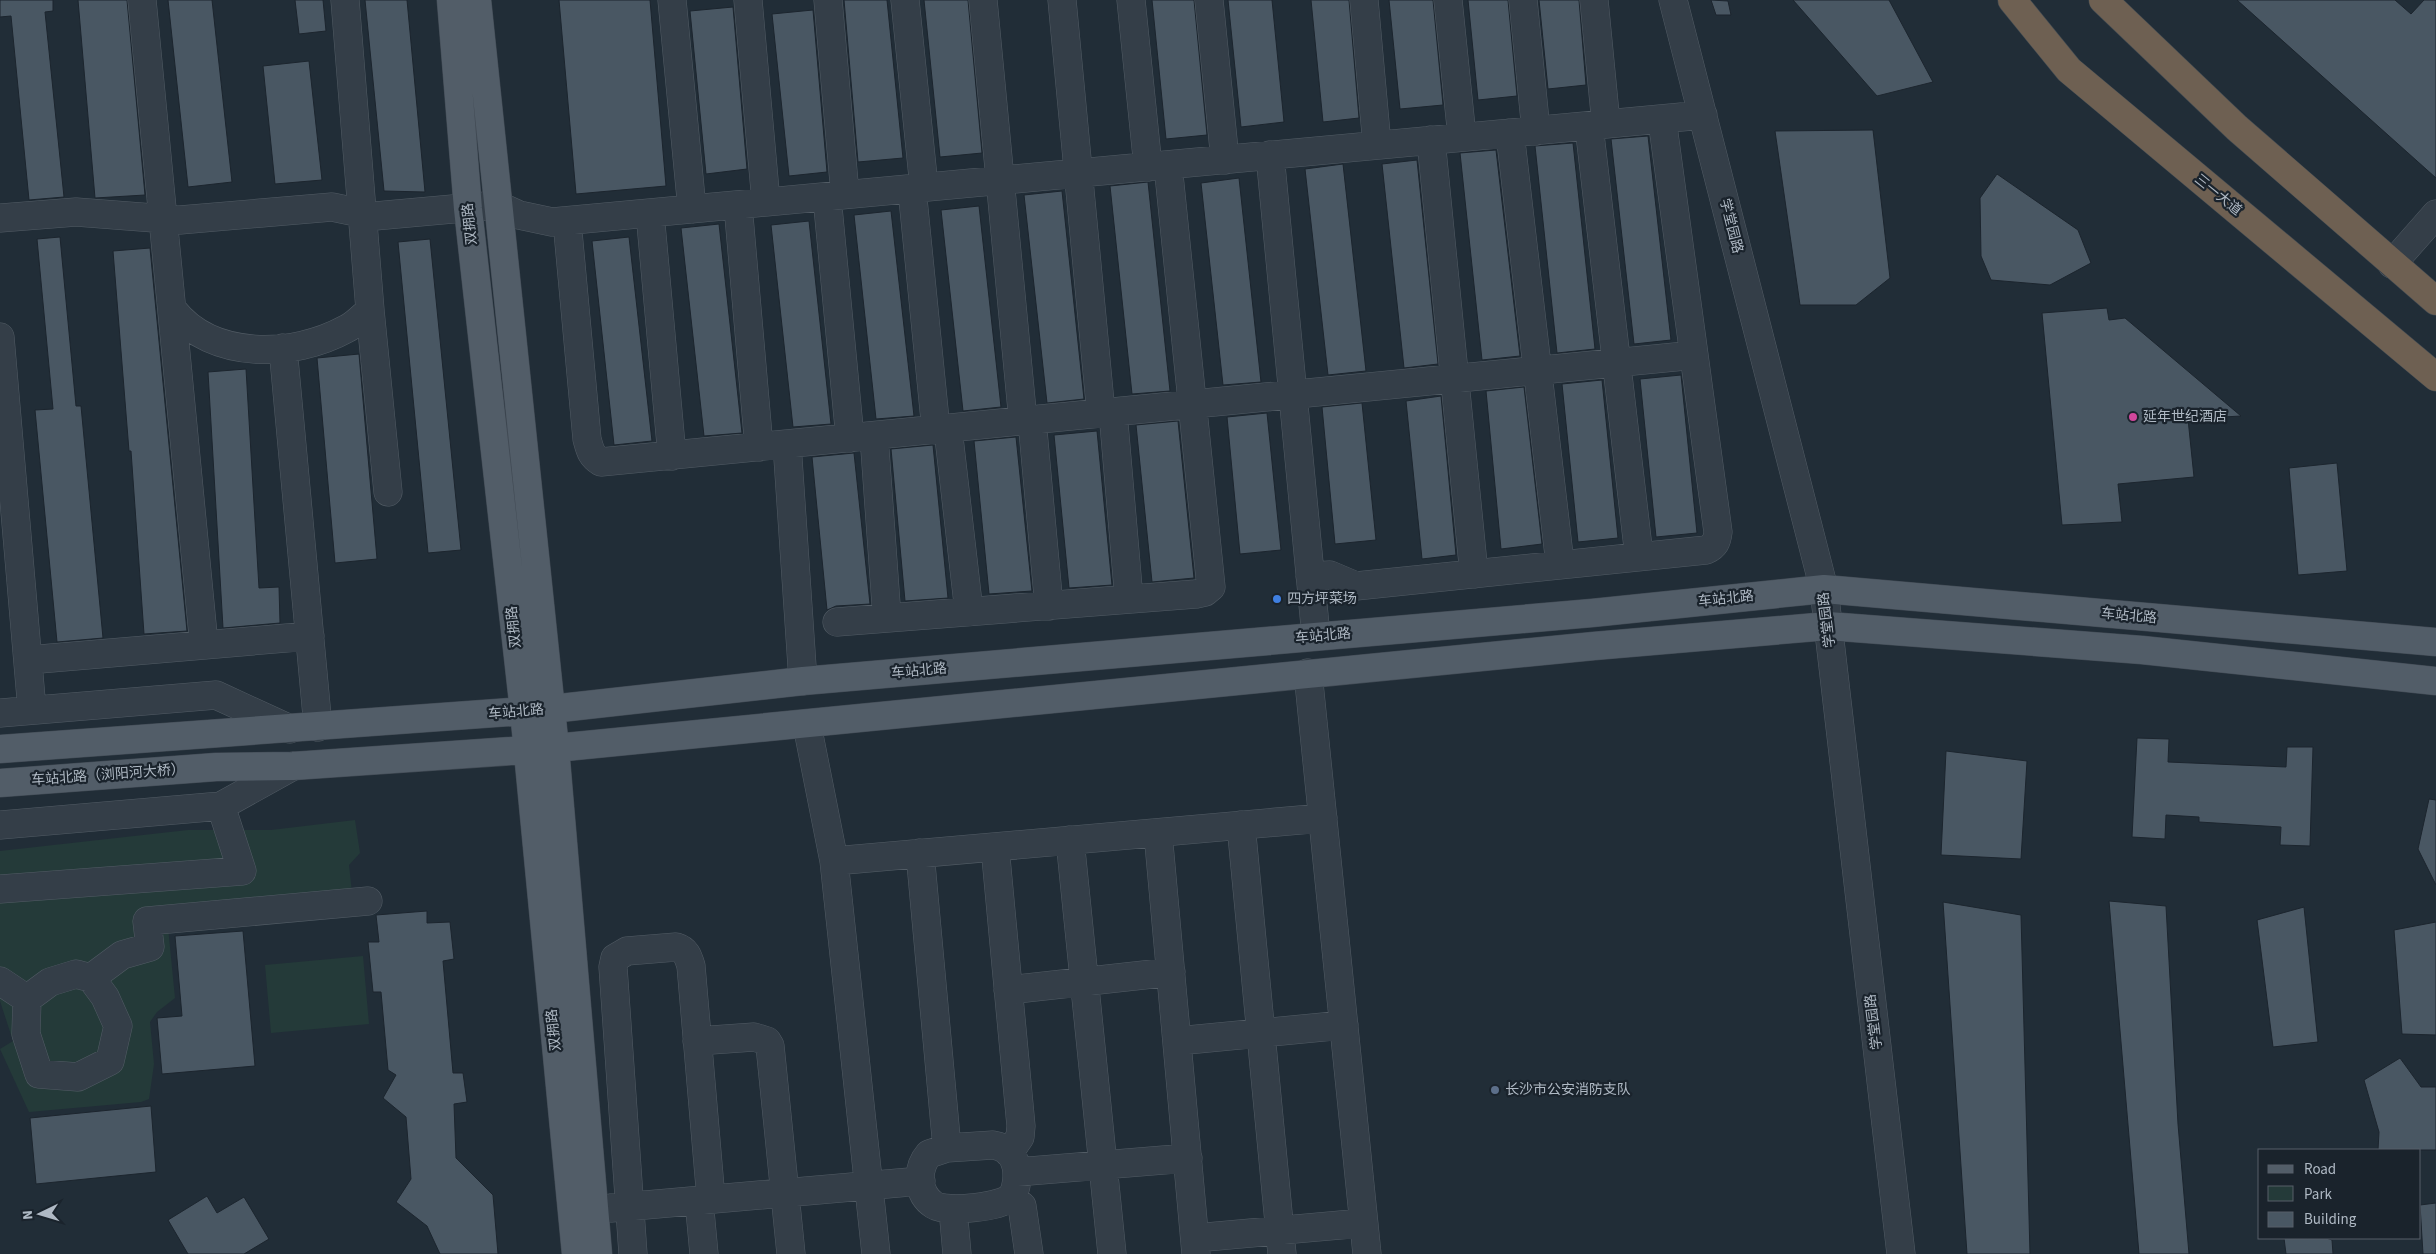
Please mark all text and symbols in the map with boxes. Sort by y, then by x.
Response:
street label: 三一大道 [2190,170,2246,220]
street label: 学堂园路 [1715,196,1747,256]
street label: 双拥路 [458,202,482,246]
place label: 延年世纪酒店 [2143,407,2227,427]
marker: 延年世纪酒店 [2127,411,2139,423]
street label: 车站北路 [1697,586,1755,612]
place label: 四方坪菜场 [1287,589,1357,609]
street label: 学堂园路 [1814,591,1840,649]
marker: 四方坪菜场 [1271,593,1283,605]
street label: 车站北路 [2100,604,2158,628]
street label: 双拥路 [502,605,526,649]
street label: 车站北路 [1294,624,1352,648]
street label: 车站北路 [890,659,948,683]
street label: 车站北路 [487,700,545,724]
street label: 车站北路（浏阳河大桥） [30,760,186,790]
street label: 学堂园路 [1861,993,1887,1051]
street label: 双拥路 [542,1008,566,1052]
place label: 长沙市公安消防支队 [1505,1080,1631,1100]
marker: 长沙市公安消防支队 [1489,1084,1501,1096]
legend [2258,1149,2421,1239]
text: Road [2304,1159,2336,1180]
text: Park [2304,1184,2333,1205]
north arrow [15,1189,65,1239]
text: Building [2304,1209,2357,1230]
text: N [18,1210,38,1221]

